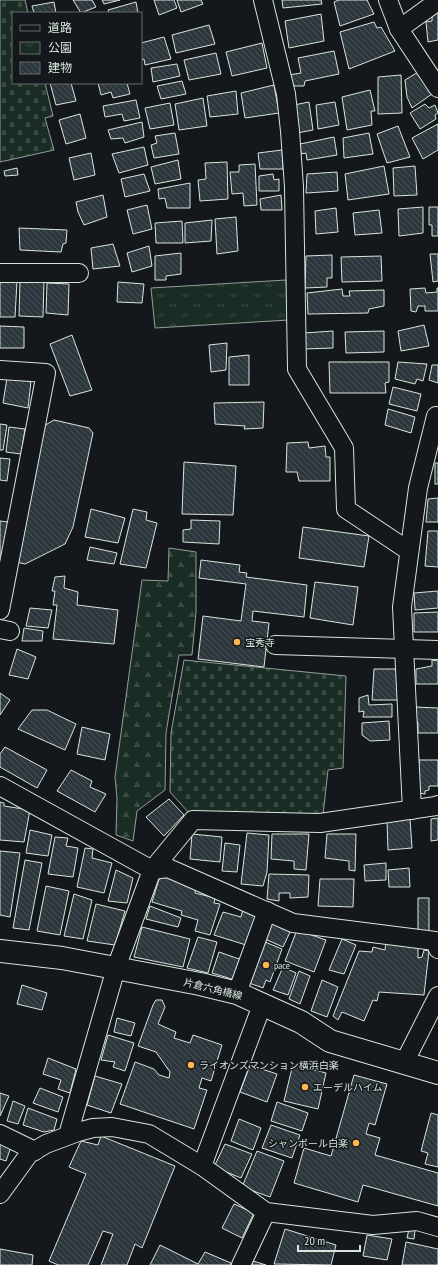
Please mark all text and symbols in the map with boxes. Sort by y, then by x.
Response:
legend [12,12,142,84]
text: 道路 [48,20,72,35]
text: 公園 [48,40,72,55]
text: 建物 [48,60,72,75]
place label: 宝秀寺 [245,636,275,649]
marker: 宝秀寺 [232,637,242,647]
place label: pace [274,959,290,972]
marker: pace [261,960,271,970]
street label: 片倉六角橋線 [182,975,244,1003]
place label: ライオンズマンション横浜白楽 [199,1059,339,1072]
marker: ライオンズマンション横浜白楽 [186,1060,196,1070]
place label: エーデルハイム [313,1081,383,1094]
marker: エーデルハイム [300,1082,310,1092]
place label: シャンボール白楽 [268,1137,348,1150]
marker: シャンボール白楽 [351,1138,361,1148]
scale bar [298,1227,360,1253]
text: 20 m [304,1233,325,1248]

